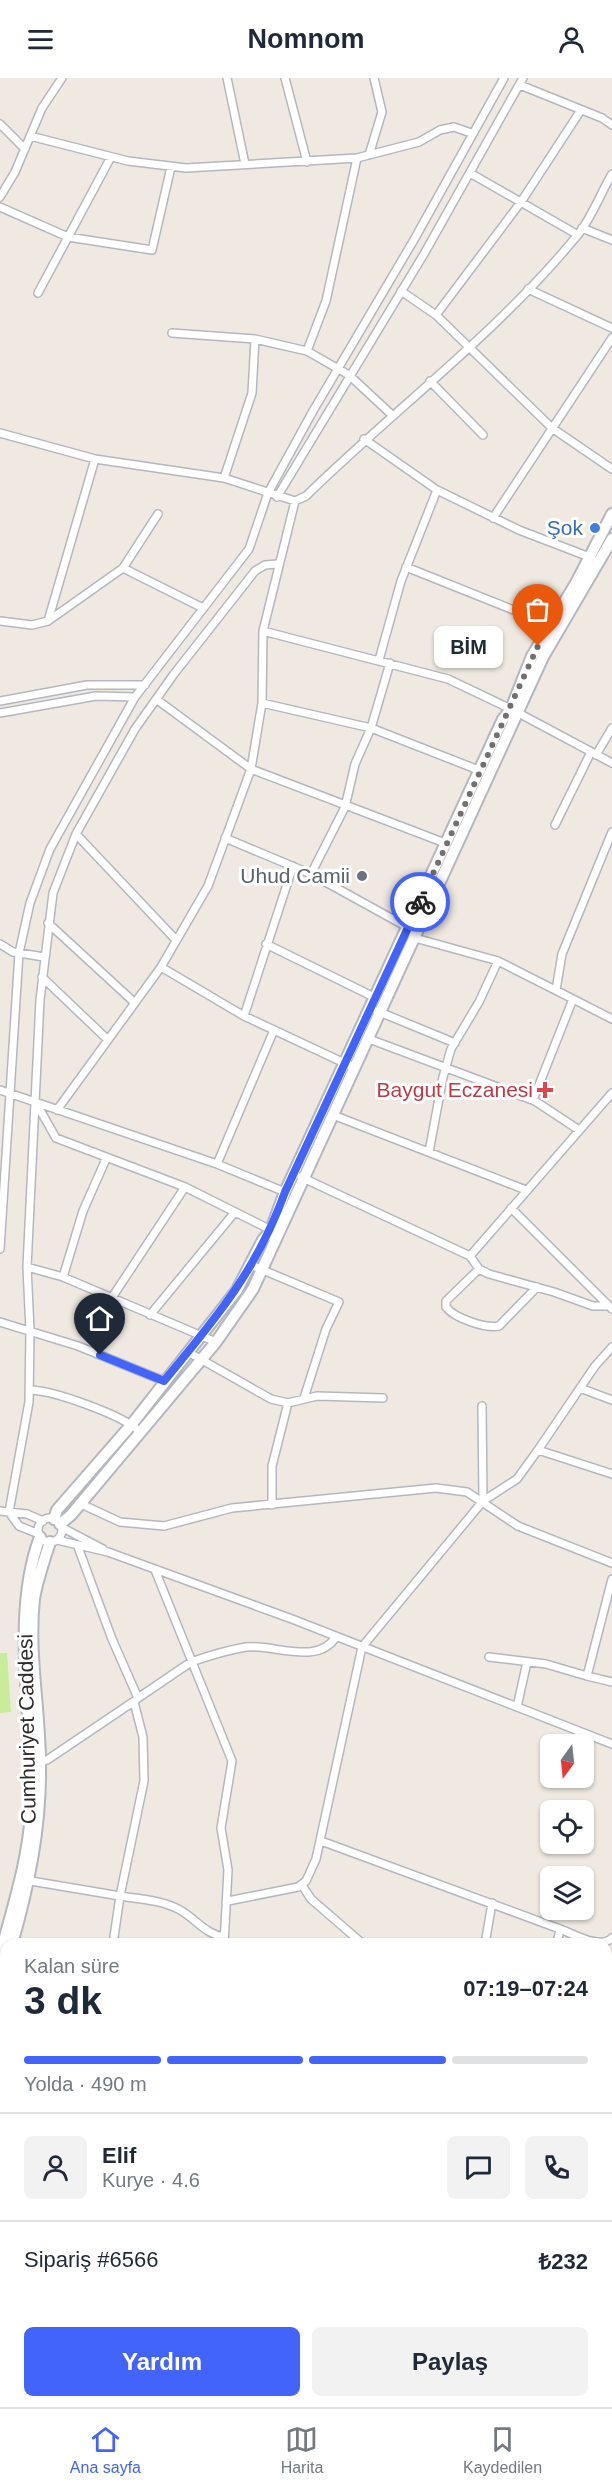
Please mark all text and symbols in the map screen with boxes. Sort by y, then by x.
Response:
icon: menu [24,23,57,56]
icon: person [555,23,588,56]
text: Nomnom [248,24,365,54]
place label: Şok [547,516,583,539]
marker: Şok [588,521,602,535]
pin [512,584,563,646]
icon: bag [521,593,554,626]
callout: BİM [433,625,502,667]
text: BİM [450,636,487,658]
place label: Uhud Camii [240,864,350,887]
marker: Uhud Camii [355,869,369,883]
courier [390,872,450,932]
icon: bike [404,886,437,919]
place label: Baygut Eczanesi [377,1078,533,1101]
marker: Baygut Eczanesi [538,1083,552,1097]
pin [74,1293,125,1355]
icon: home [83,1302,116,1335]
street label: Cumhuriyet Caddesi [13,1634,40,1824]
north arrow [540,1734,594,1788]
map controls [540,1734,594,1920]
button: locate [540,1800,594,1854]
button: layers [540,1866,594,1920]
text: Kalan süre [24,1955,120,1977]
text: 07:19–07:24 [463,1976,588,2001]
text: 3 dk [24,1979,102,2022]
text: Yolda · 490 m [24,2073,147,2095]
button: person [24,2136,87,2199]
button: chat [447,2136,510,2199]
button: phone [525,2136,588,2199]
text: Elif [102,2143,136,2168]
text: Kurye · 4.6 [102,2169,200,2191]
text: Sipariş #6566 [24,2247,159,2272]
text: ₺232 [539,2249,588,2274]
button: Yardım [24,2327,300,2396]
button: Paylaş [312,2327,588,2396]
tab: Ana sayfa [70,2423,141,2477]
tab: Harita [281,2423,323,2477]
tab: Kaydedilen [463,2423,542,2477]

